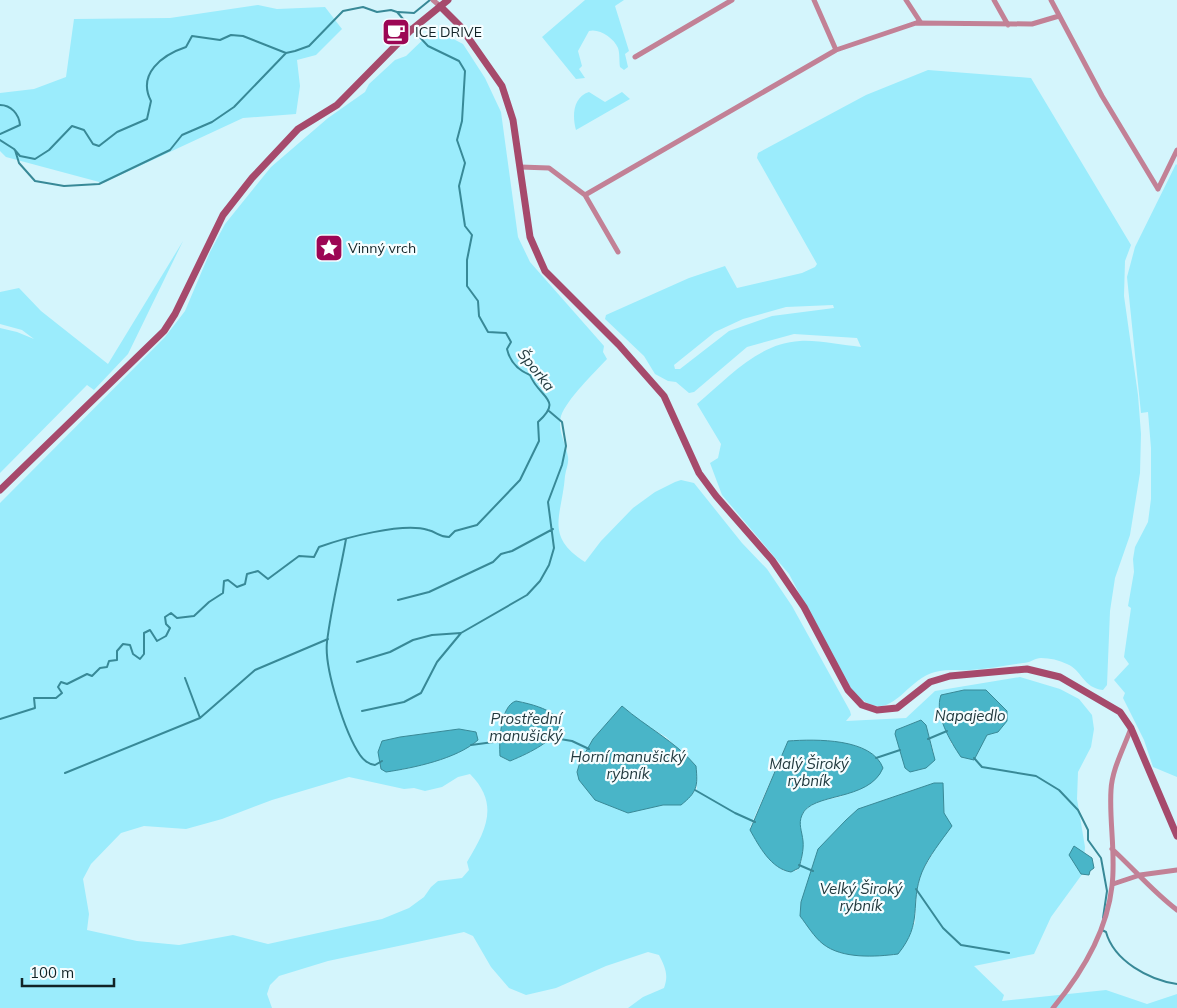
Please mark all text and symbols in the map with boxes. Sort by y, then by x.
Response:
cafe icon: ICE DRIVE [381,17,411,47]
place label: ICE DRIVE [415,23,482,41]
place icon: Vinný vrch [314,233,344,263]
place label: Vinný vrch [348,239,416,257]
water label: Šporka [514,345,559,395]
water label: Napajedlo [934,706,1006,725]
water label: Prostřední manušický [489,709,564,745]
water label: Horní manušický rybník [570,747,687,783]
water label: Malý Široký rybník [769,754,850,790]
water label: Velký Široký rybník [820,879,904,915]
scale bar [22,956,115,988]
text: 100 m [30,963,74,982]

